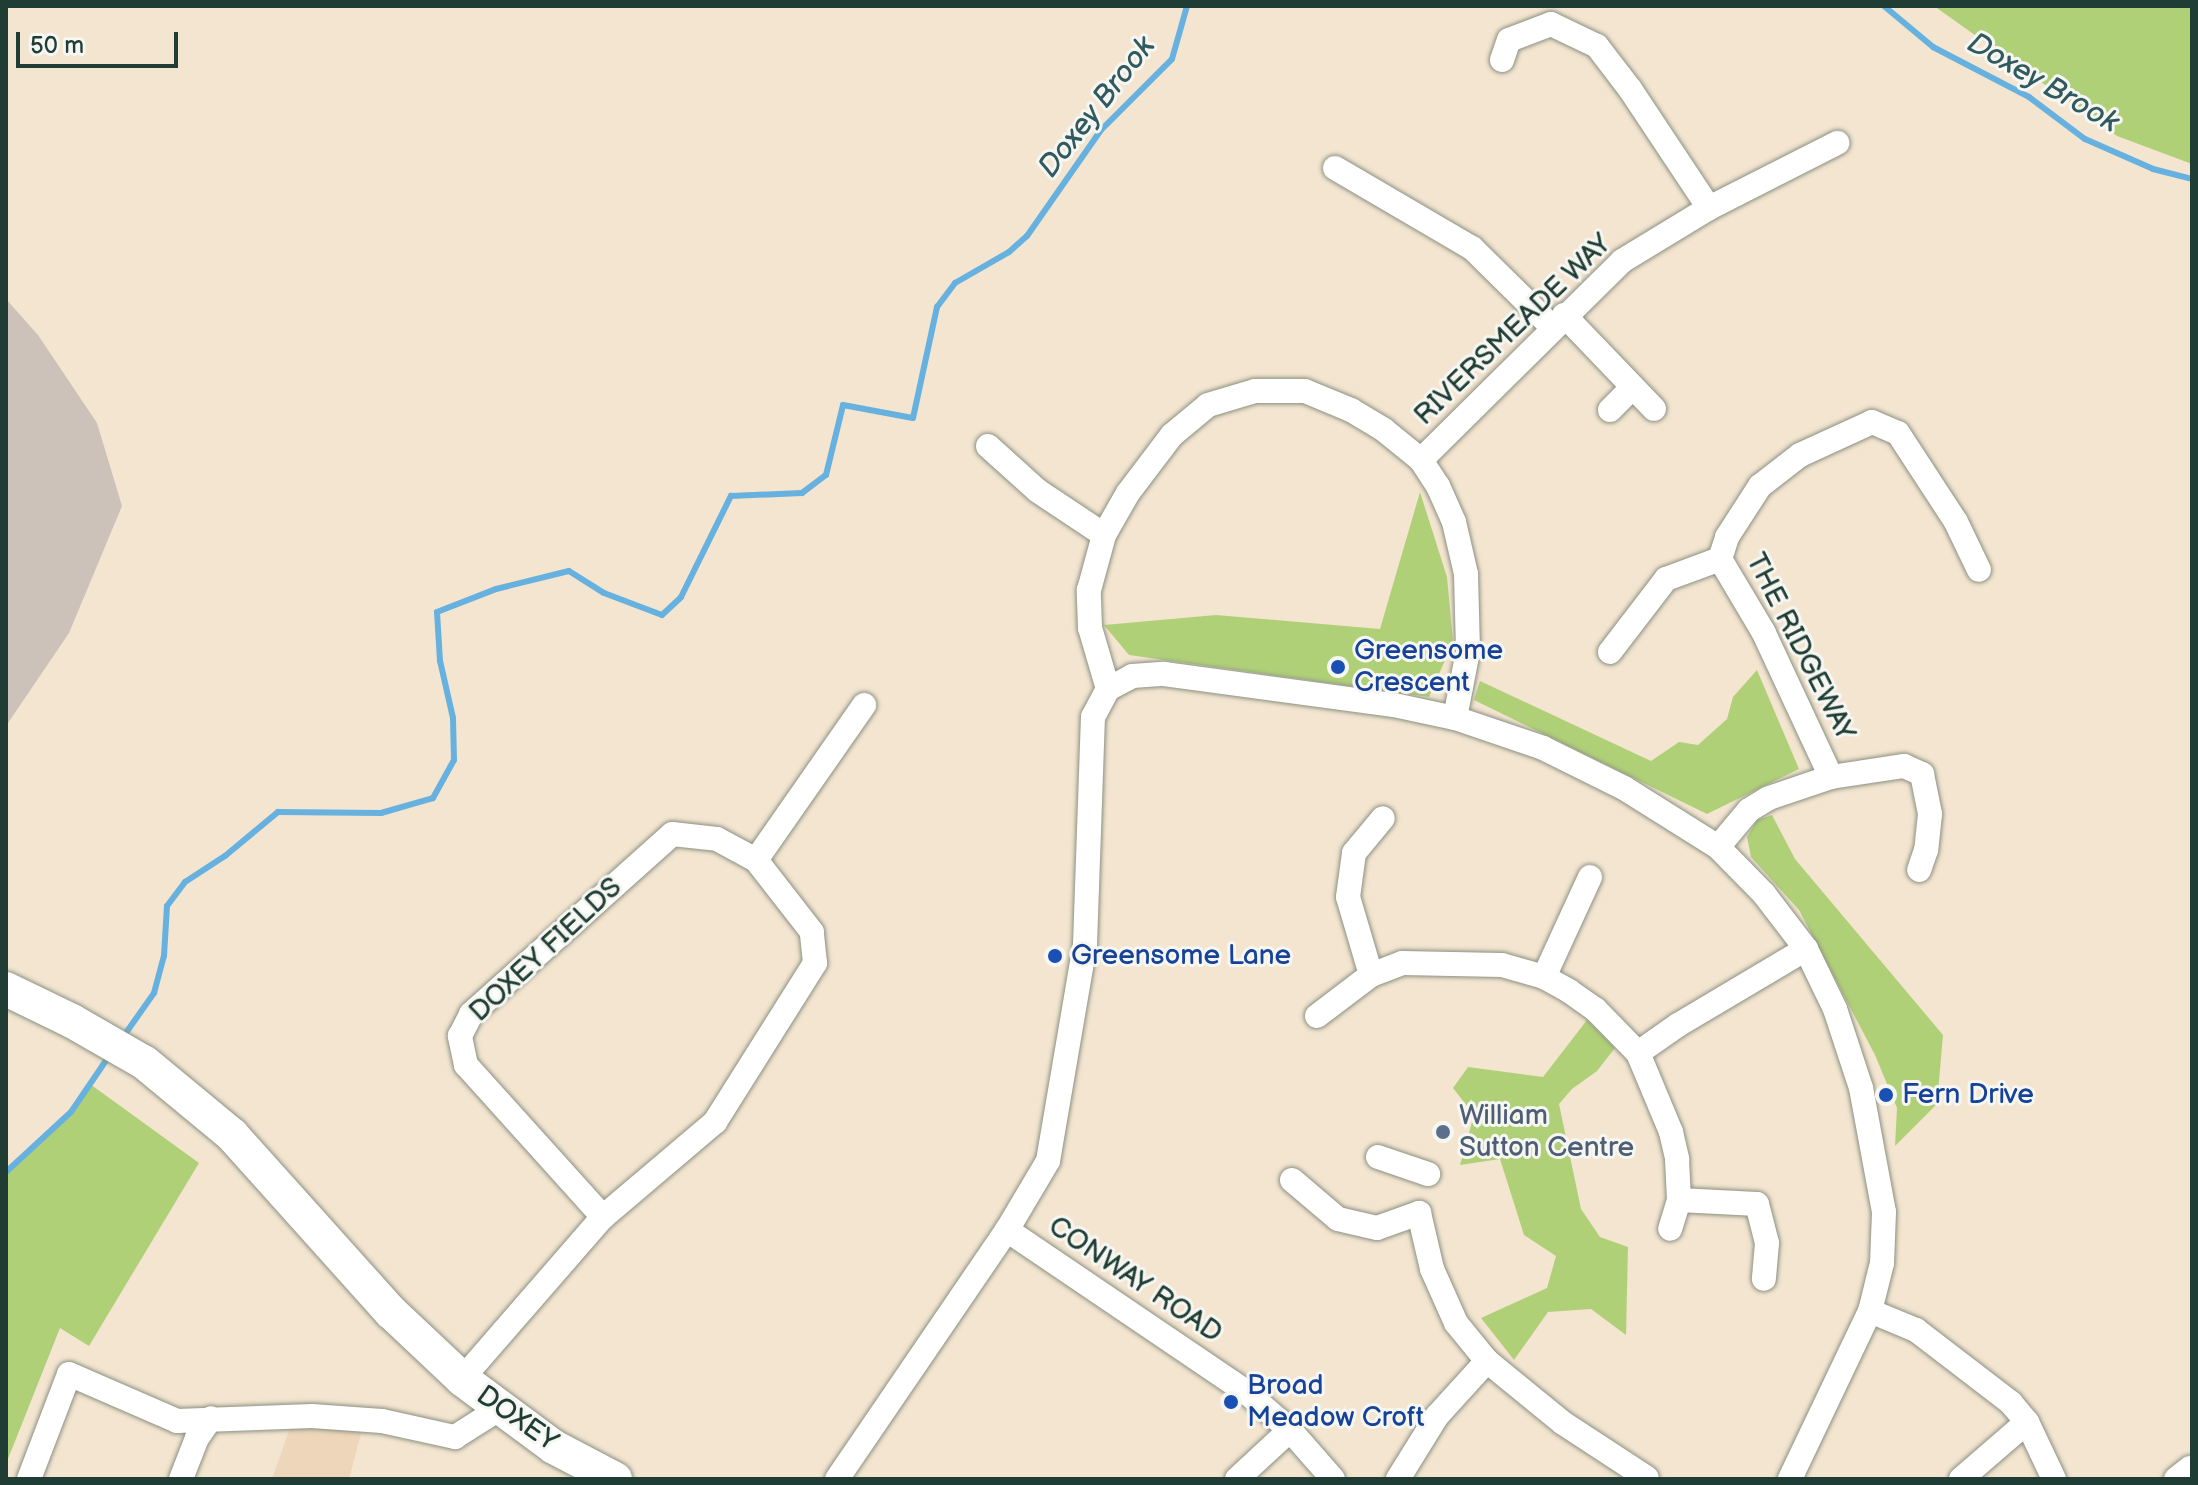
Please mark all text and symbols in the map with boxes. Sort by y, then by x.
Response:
scale bar [20,16,182,66]
water label: Doxey Brook [1960,25,2126,141]
water label: Doxey Brook [1030,29,1164,185]
text: 50 m [30,31,84,60]
street label: RIVERSMEADE WAY [1407,227,1619,433]
street label: THE RIDGEWAY [1738,548,1862,746]
place label: Greensome Crescent [1354,634,1503,700]
marker: Greensome Crescent [1329,658,1347,676]
street label: DOXEY FIELDS [463,871,629,1029]
place label: Greensome Lane [1071,939,1291,973]
marker: Greensome Lane [1046,947,1064,965]
place label: Fern Drive [1902,1078,2034,1112]
marker: Fern Drive [1877,1086,1895,1104]
place label: William Sutton Centre [1459,1099,1634,1165]
marker: William Sutton Centre [1434,1123,1452,1141]
street label: CONWAY ROAD [1042,1210,1228,1350]
place label: Broad Meadow Croft [1247,1369,1424,1435]
street label: DOXEY [470,1379,564,1459]
marker: Broad Meadow Croft [1222,1393,1240,1411]

